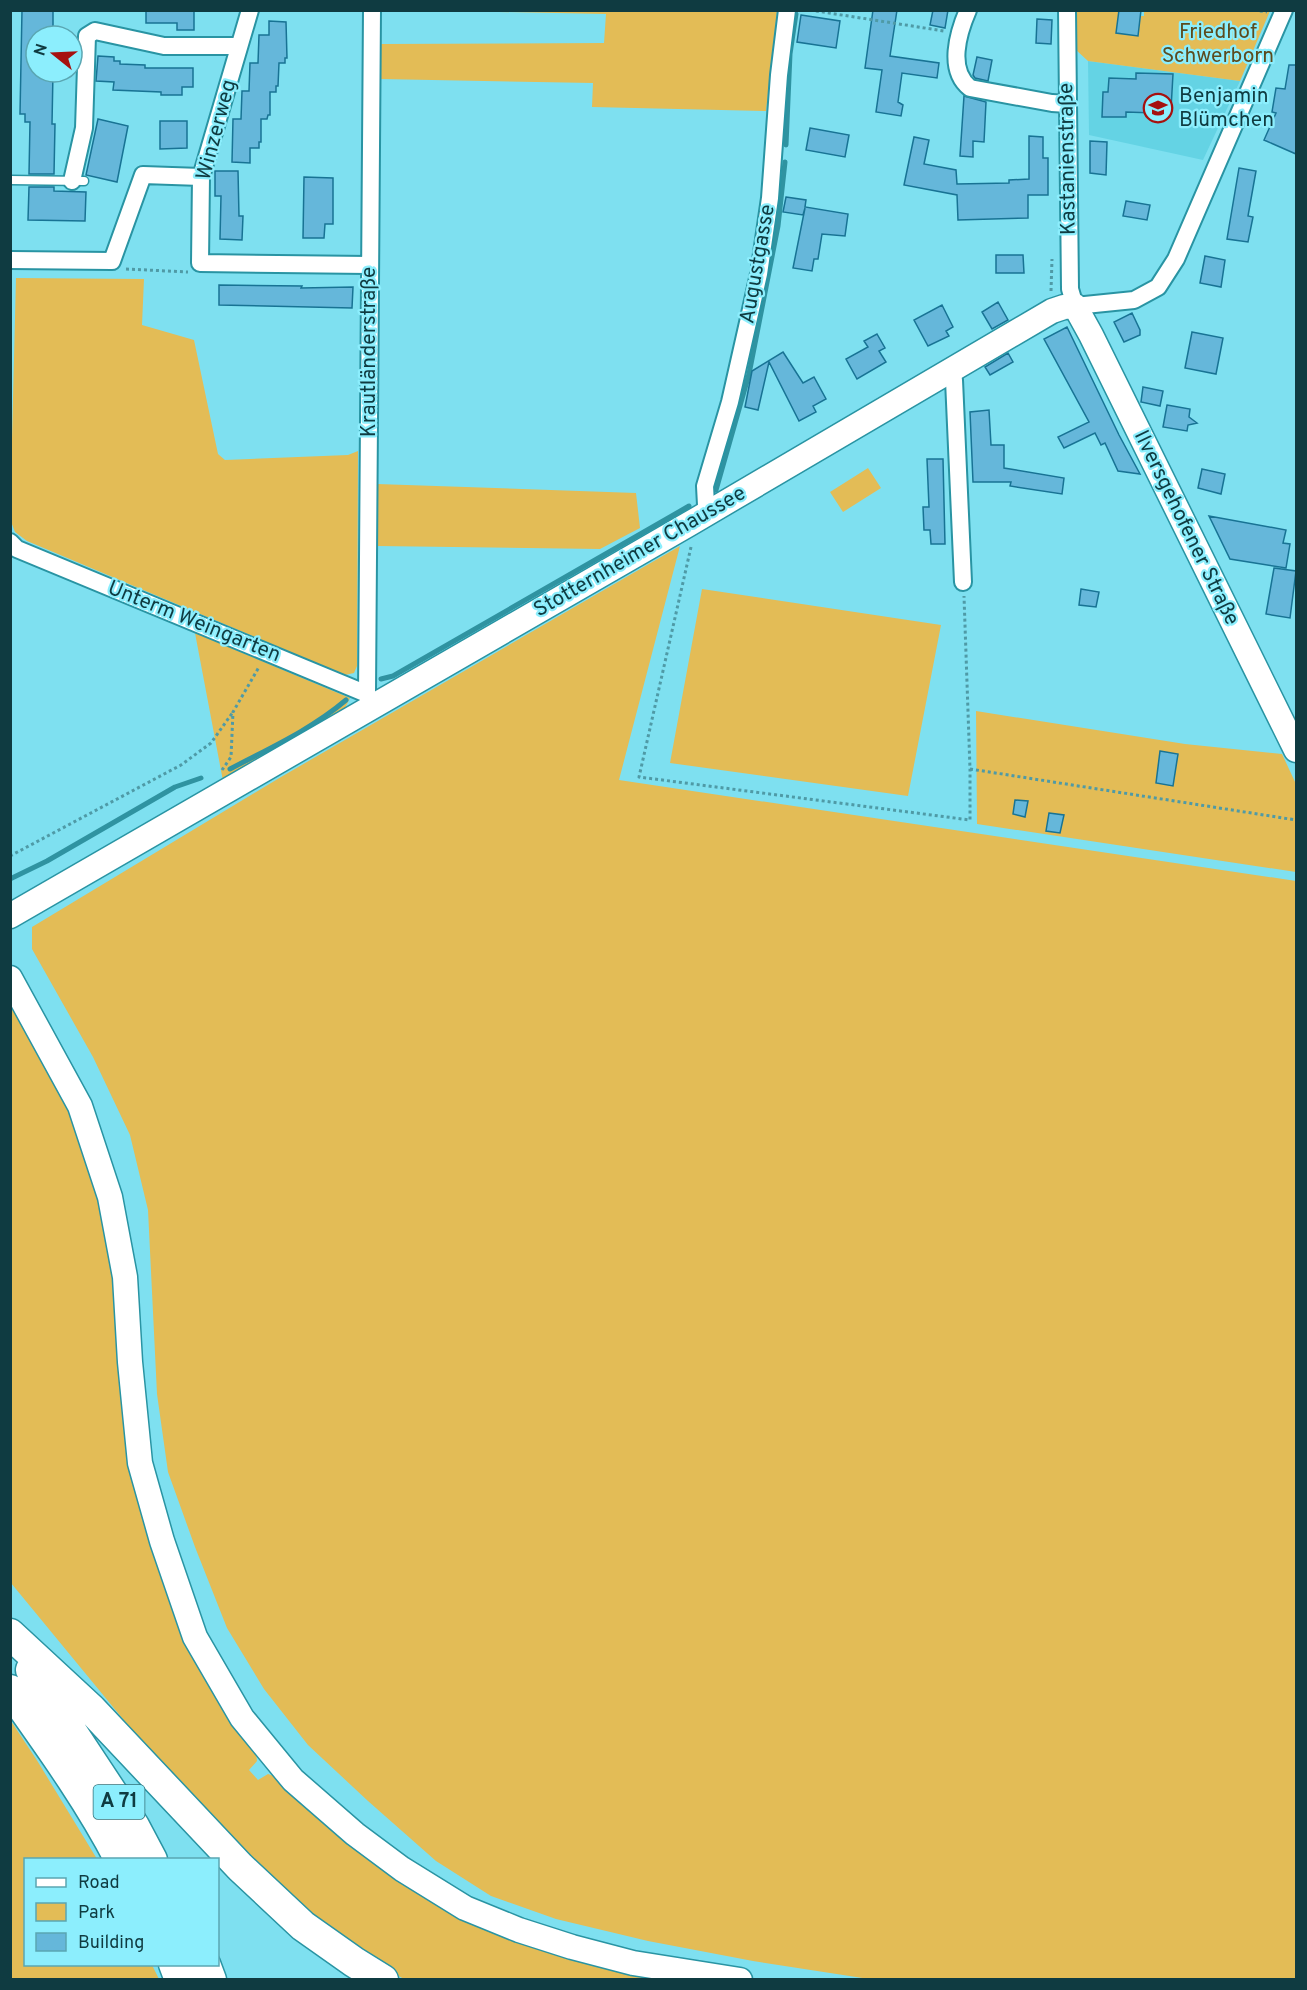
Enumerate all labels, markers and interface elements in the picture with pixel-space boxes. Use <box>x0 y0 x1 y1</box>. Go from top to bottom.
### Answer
park label: Friedhof Schwerborn <box>1162 19 1274 70</box>
north arrow <box>24 24 84 84</box>
text: N <box>30 41 53 59</box>
street label: Winzerweg <box>191 77 243 183</box>
street label: Kastanienstraße <box>1053 83 1083 235</box>
place label: Benjamin Blümchen <box>1179 83 1274 134</box>
school or university icon: Benjamin Blümchen <box>1142 92 1174 124</box>
street label: Augustgasse <box>734 202 782 326</box>
street label: Krautländerstraße <box>356 267 383 437</box>
street label: Ilversgehofener Straße <box>1127 426 1245 630</box>
street label: Stotternheimer Chaussee <box>529 480 751 624</box>
street label: Unterm Weingarten <box>103 575 285 669</box>
road number: A 71 <box>94 1785 144 1819</box>
legend <box>24 1858 219 1966</box>
text: Road <box>78 1872 120 1895</box>
text: Park <box>78 1902 115 1925</box>
text: Building <box>78 1932 144 1955</box>

